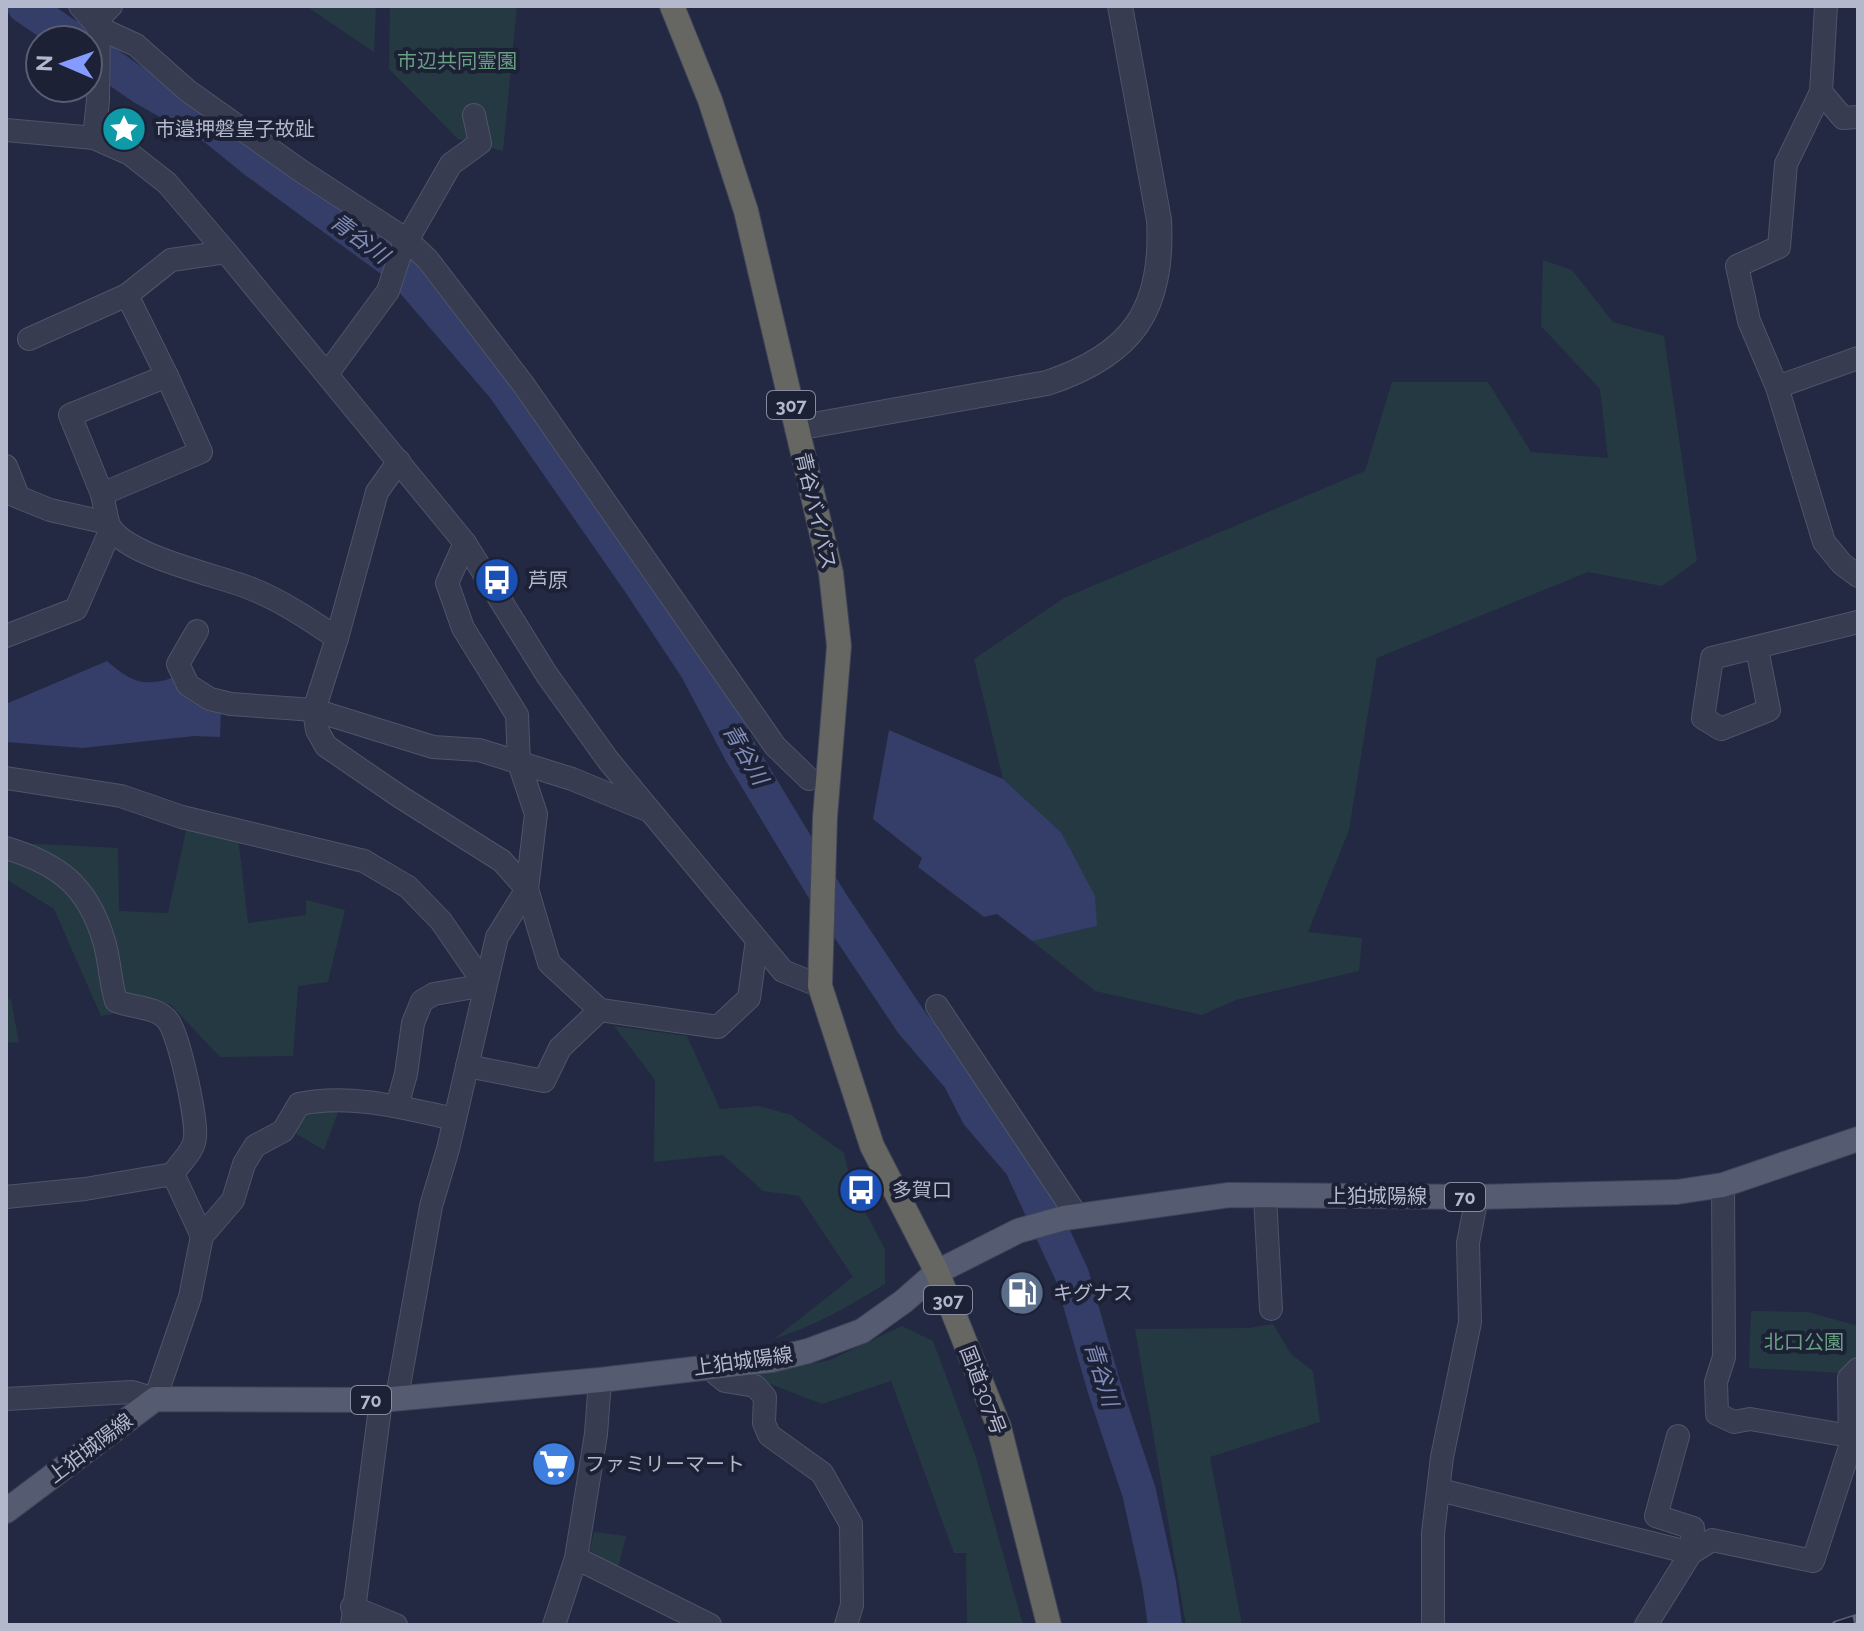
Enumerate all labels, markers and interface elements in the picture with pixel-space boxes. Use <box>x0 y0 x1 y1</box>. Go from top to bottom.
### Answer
north arrow <box>24 24 104 104</box>
park label: 市辺共同霊園 <box>397 49 517 73</box>
text: N <box>31 54 57 72</box>
place icon: 市邉押磐皇子故趾 <box>100 105 148 153</box>
place label: 市邉押磐皇子故趾 <box>155 117 315 141</box>
water label: 青谷川 <box>326 208 396 269</box>
road number: 307 <box>767 391 815 419</box>
street label: 青谷バイパス <box>791 450 841 572</box>
bus stop icon: 芦原 <box>473 556 521 604</box>
place label: 芦原 <box>528 568 568 592</box>
water label: 青谷川 <box>718 719 775 791</box>
bus stop icon: 多賀口 <box>837 1166 885 1214</box>
place label: 多賀口 <box>892 1178 952 1202</box>
road number: 70 <box>1445 1183 1485 1211</box>
street label: 上狛城陽線 <box>1327 1184 1427 1208</box>
fuel station icon: キグナス <box>998 1269 1046 1317</box>
place label: キグナス <box>1053 1281 1133 1305</box>
road number: 307 <box>924 1286 972 1314</box>
park label: 北口公園 <box>1764 1330 1844 1354</box>
water label: 青谷川 <box>1080 1339 1125 1411</box>
street label: 上狛城陽線 <box>692 1342 794 1380</box>
street label: 国道307号 <box>955 1342 1011 1438</box>
road number: 70 <box>351 1386 391 1414</box>
street label: 上狛城陽線 <box>43 1408 137 1488</box>
supermarket icon: ファミリーマート <box>530 1440 578 1488</box>
place label: ファミリーマート <box>585 1452 745 1476</box>

